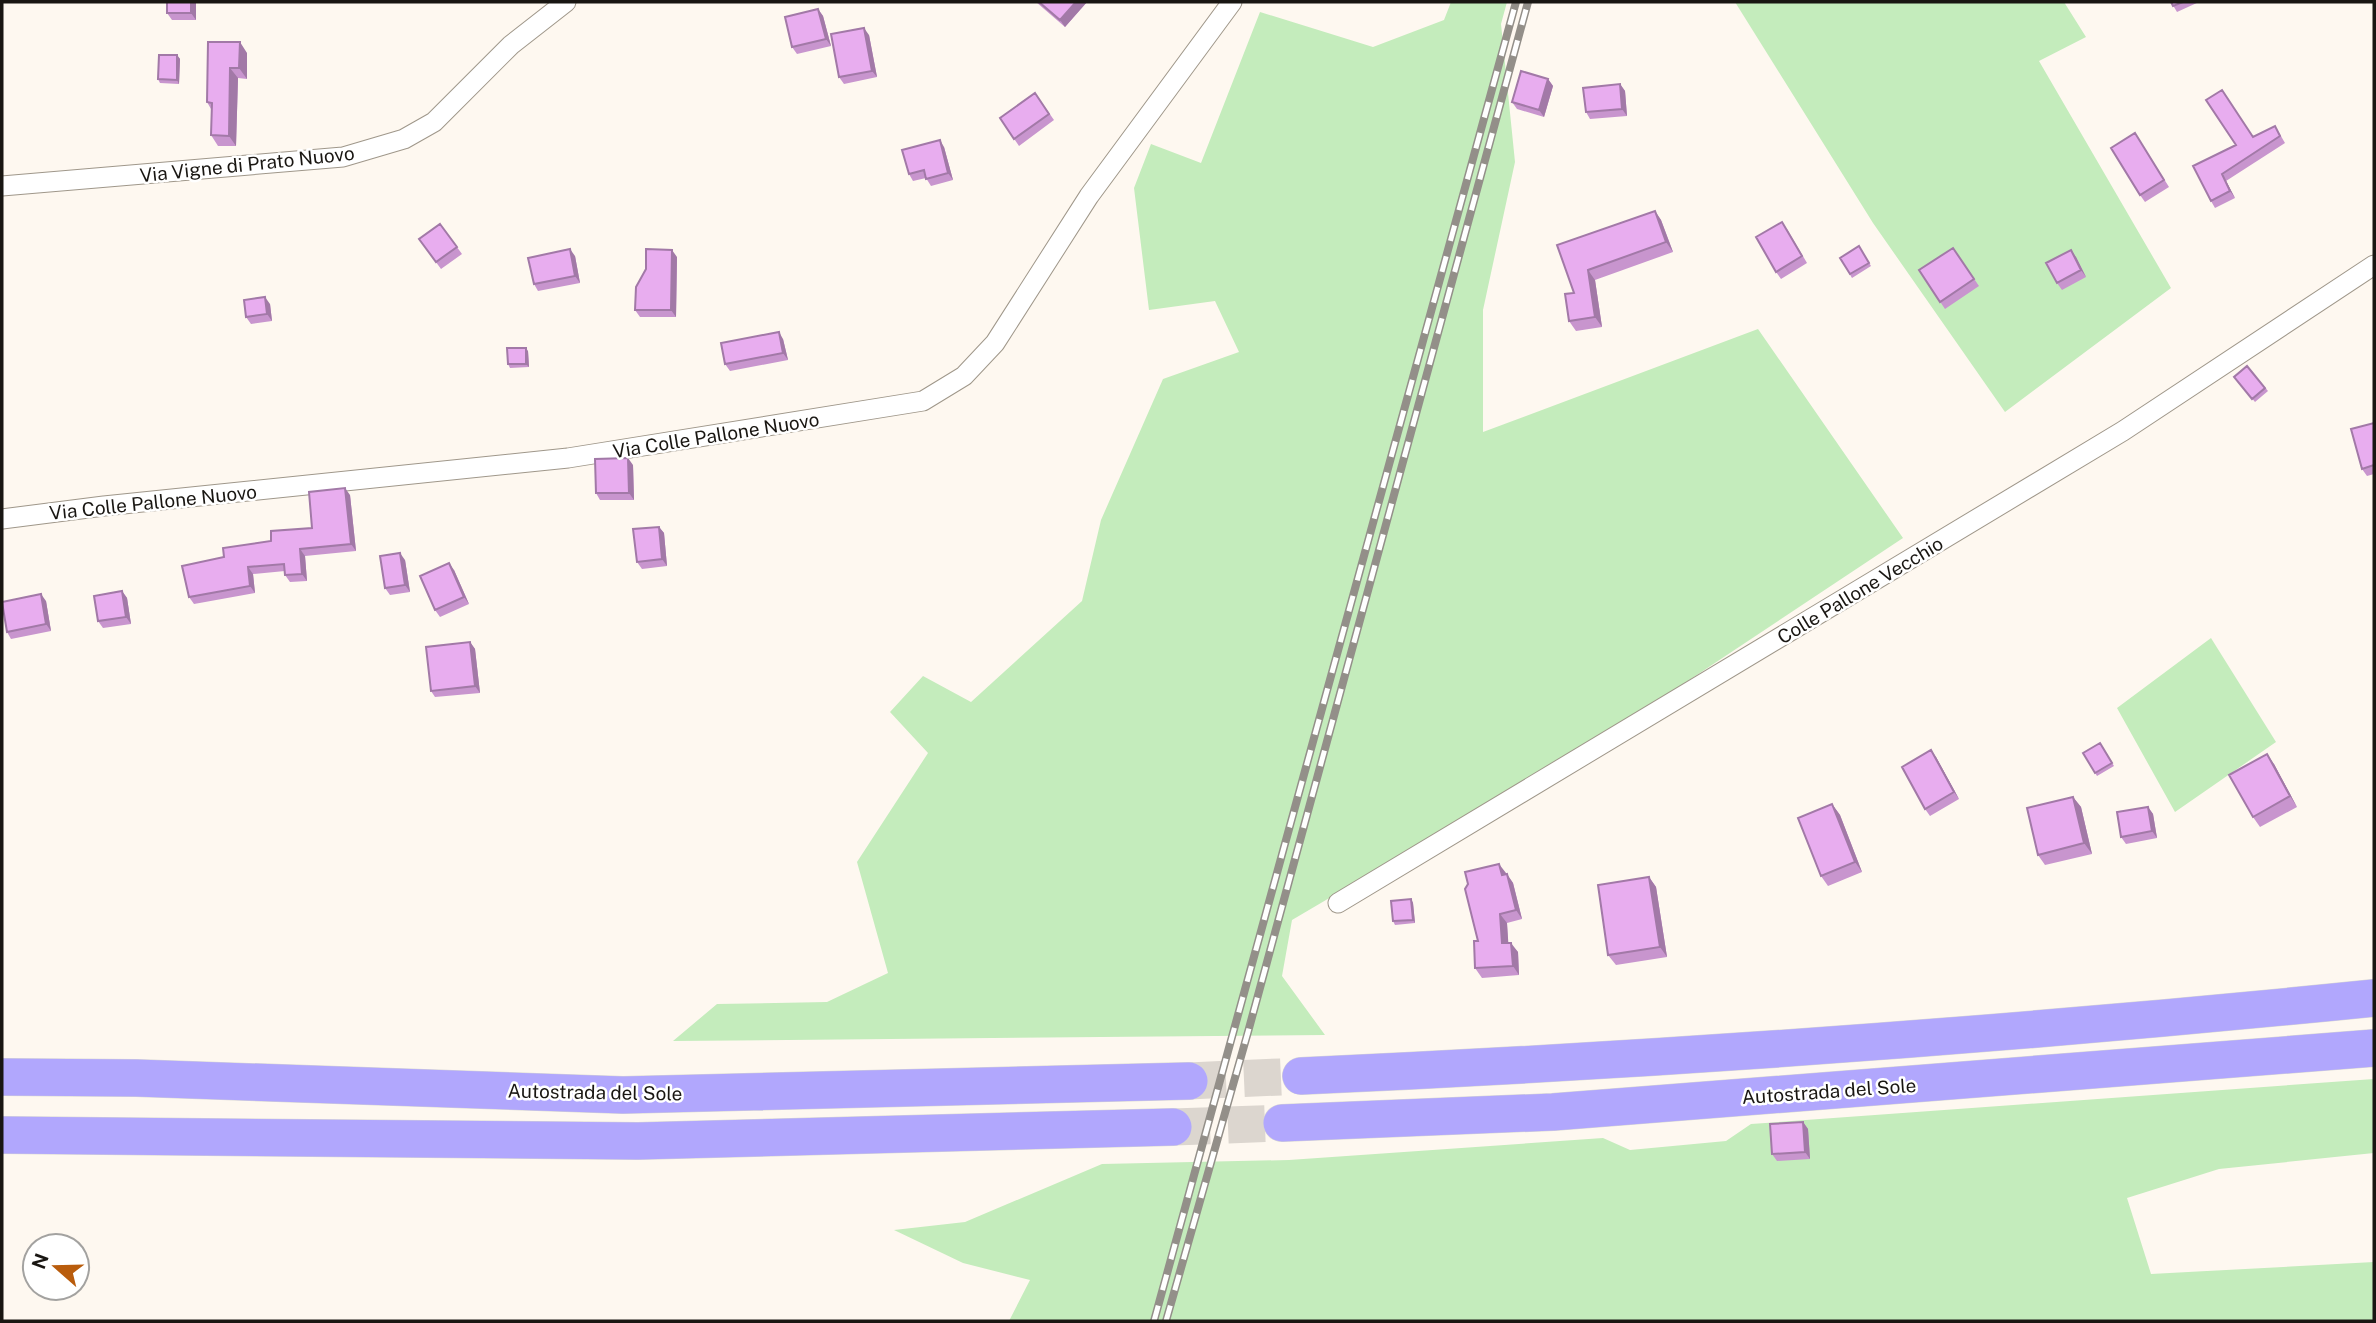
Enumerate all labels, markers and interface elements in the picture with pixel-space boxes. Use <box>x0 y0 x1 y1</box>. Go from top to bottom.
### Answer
street label: Via Vigne di Prato Nuovo <box>138 142 356 186</box>
street label: Via Colle Pallone Nuovo <box>611 408 821 462</box>
street label: Via Colle Pallone Nuovo <box>48 480 258 524</box>
street label: Colle Pallone Vecchio <box>1773 532 1947 648</box>
street label: Autostrada del Sole <box>1741 1074 1917 1108</box>
street label: Autostrada del Sole <box>507 1079 683 1105</box>
north arrow <box>21 1232 91 1302</box>
text: N <box>27 1250 53 1272</box>

